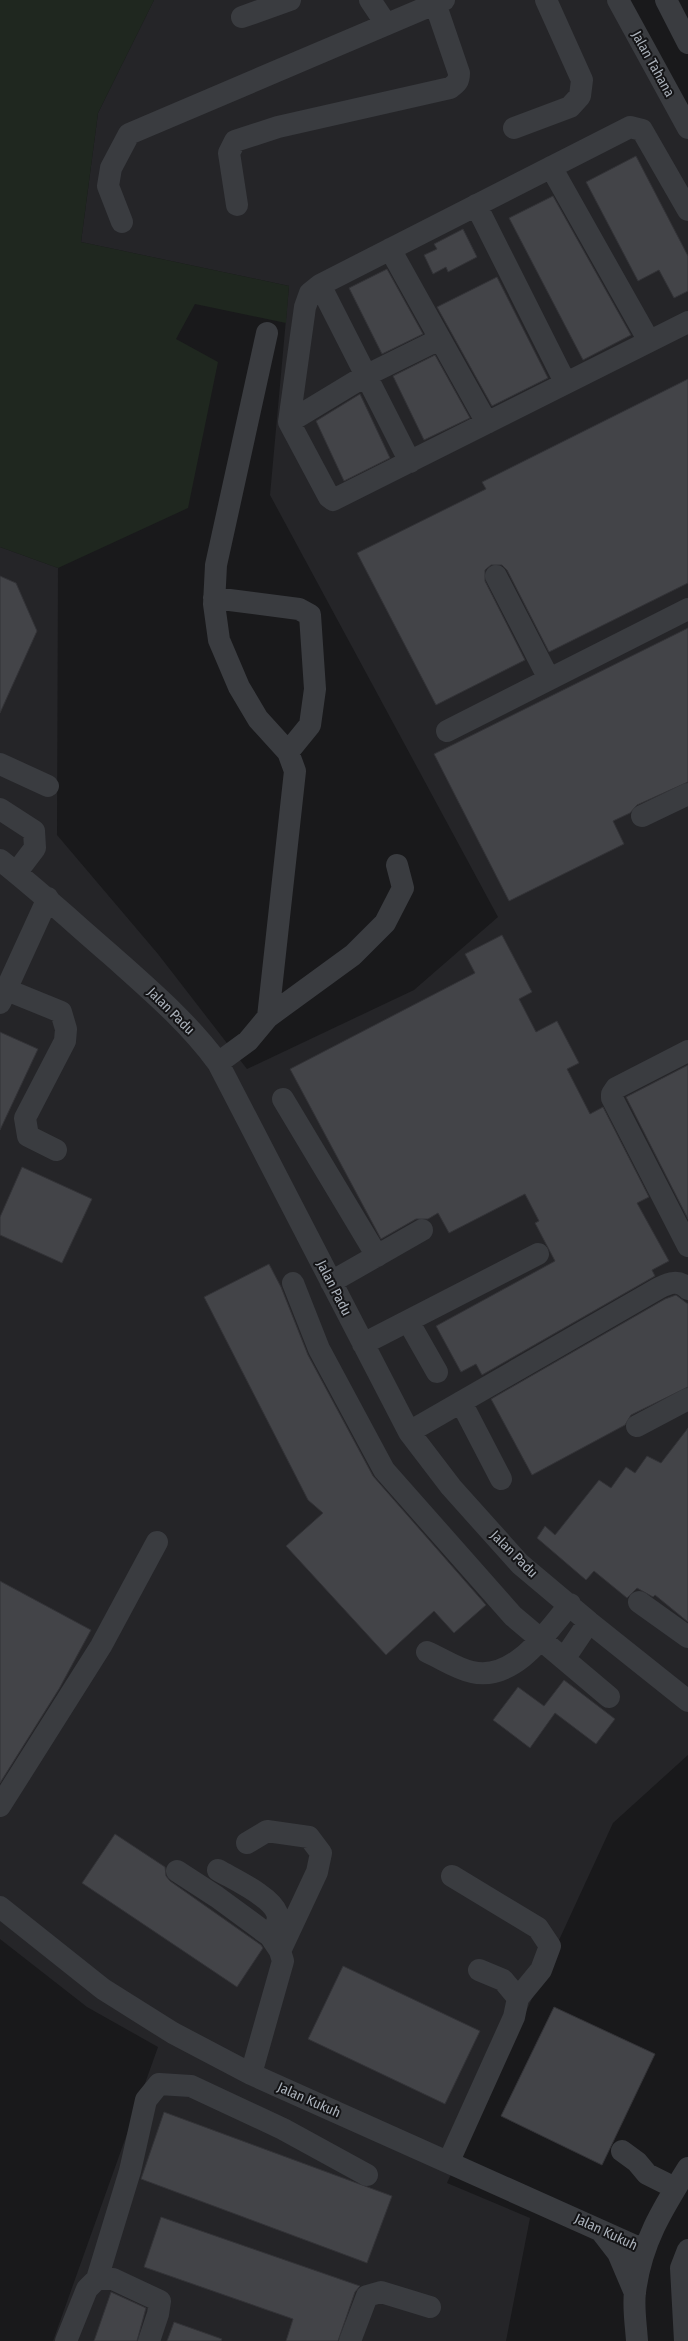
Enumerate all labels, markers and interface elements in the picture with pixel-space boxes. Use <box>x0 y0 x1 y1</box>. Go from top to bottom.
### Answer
street label: Jalan Tahana <box>628 28 678 100</box>
street label: Jalan Padu <box>144 984 198 1038</box>
street label: Jalan Padu <box>313 1257 355 1319</box>
street label: Jalan Padu <box>487 1527 541 1581</box>
street label: Jalan Kukuh <box>275 2079 343 2121</box>
street label: Jalan Kukuh <box>572 2210 640 2254</box>

